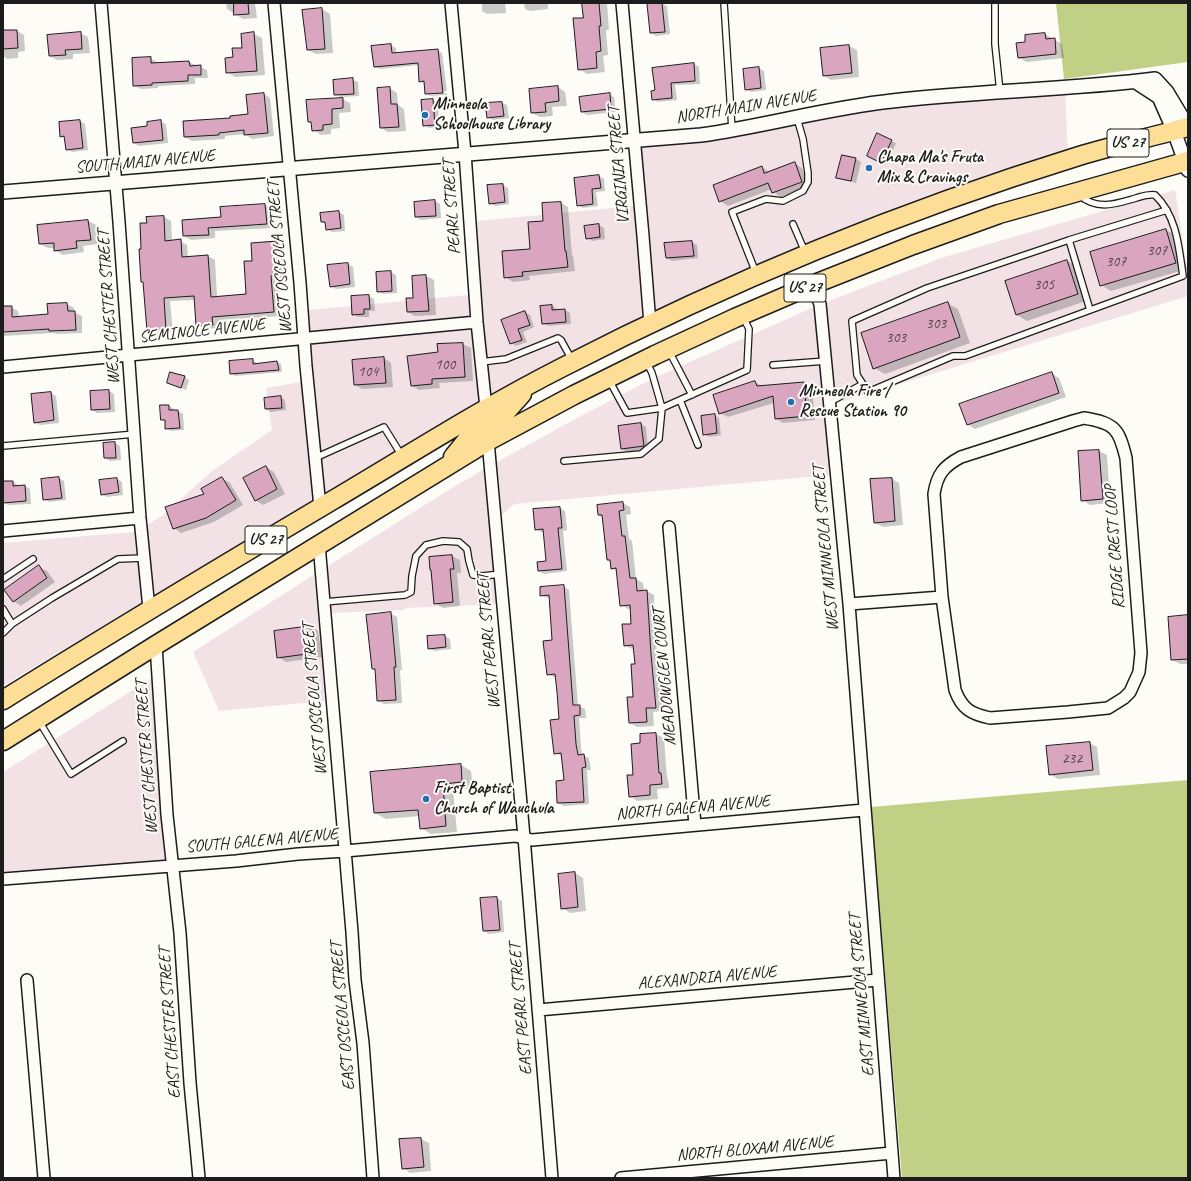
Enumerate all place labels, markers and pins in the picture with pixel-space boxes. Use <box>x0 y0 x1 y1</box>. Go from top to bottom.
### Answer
place label: Minneola Schoolhouse Library <box>433 95 550 135</box>
marker: Minneola Schoolhouse Library <box>420 110 430 120</box>
place label: Chapa Ma's Fruta Mix & Cravings <box>877 148 983 188</box>
marker: Chapa Ma's Fruta Mix & Cravings <box>864 163 874 173</box>
place label: Minneola Fire / Rescue Station 90 <box>799 382 906 422</box>
marker: Minneola Fire / Rescue Station 90 <box>786 397 796 407</box>
place label: First Baptist Church of Wauchula <box>434 779 554 819</box>
marker: First Baptist Church of Wauchula <box>421 794 431 804</box>

